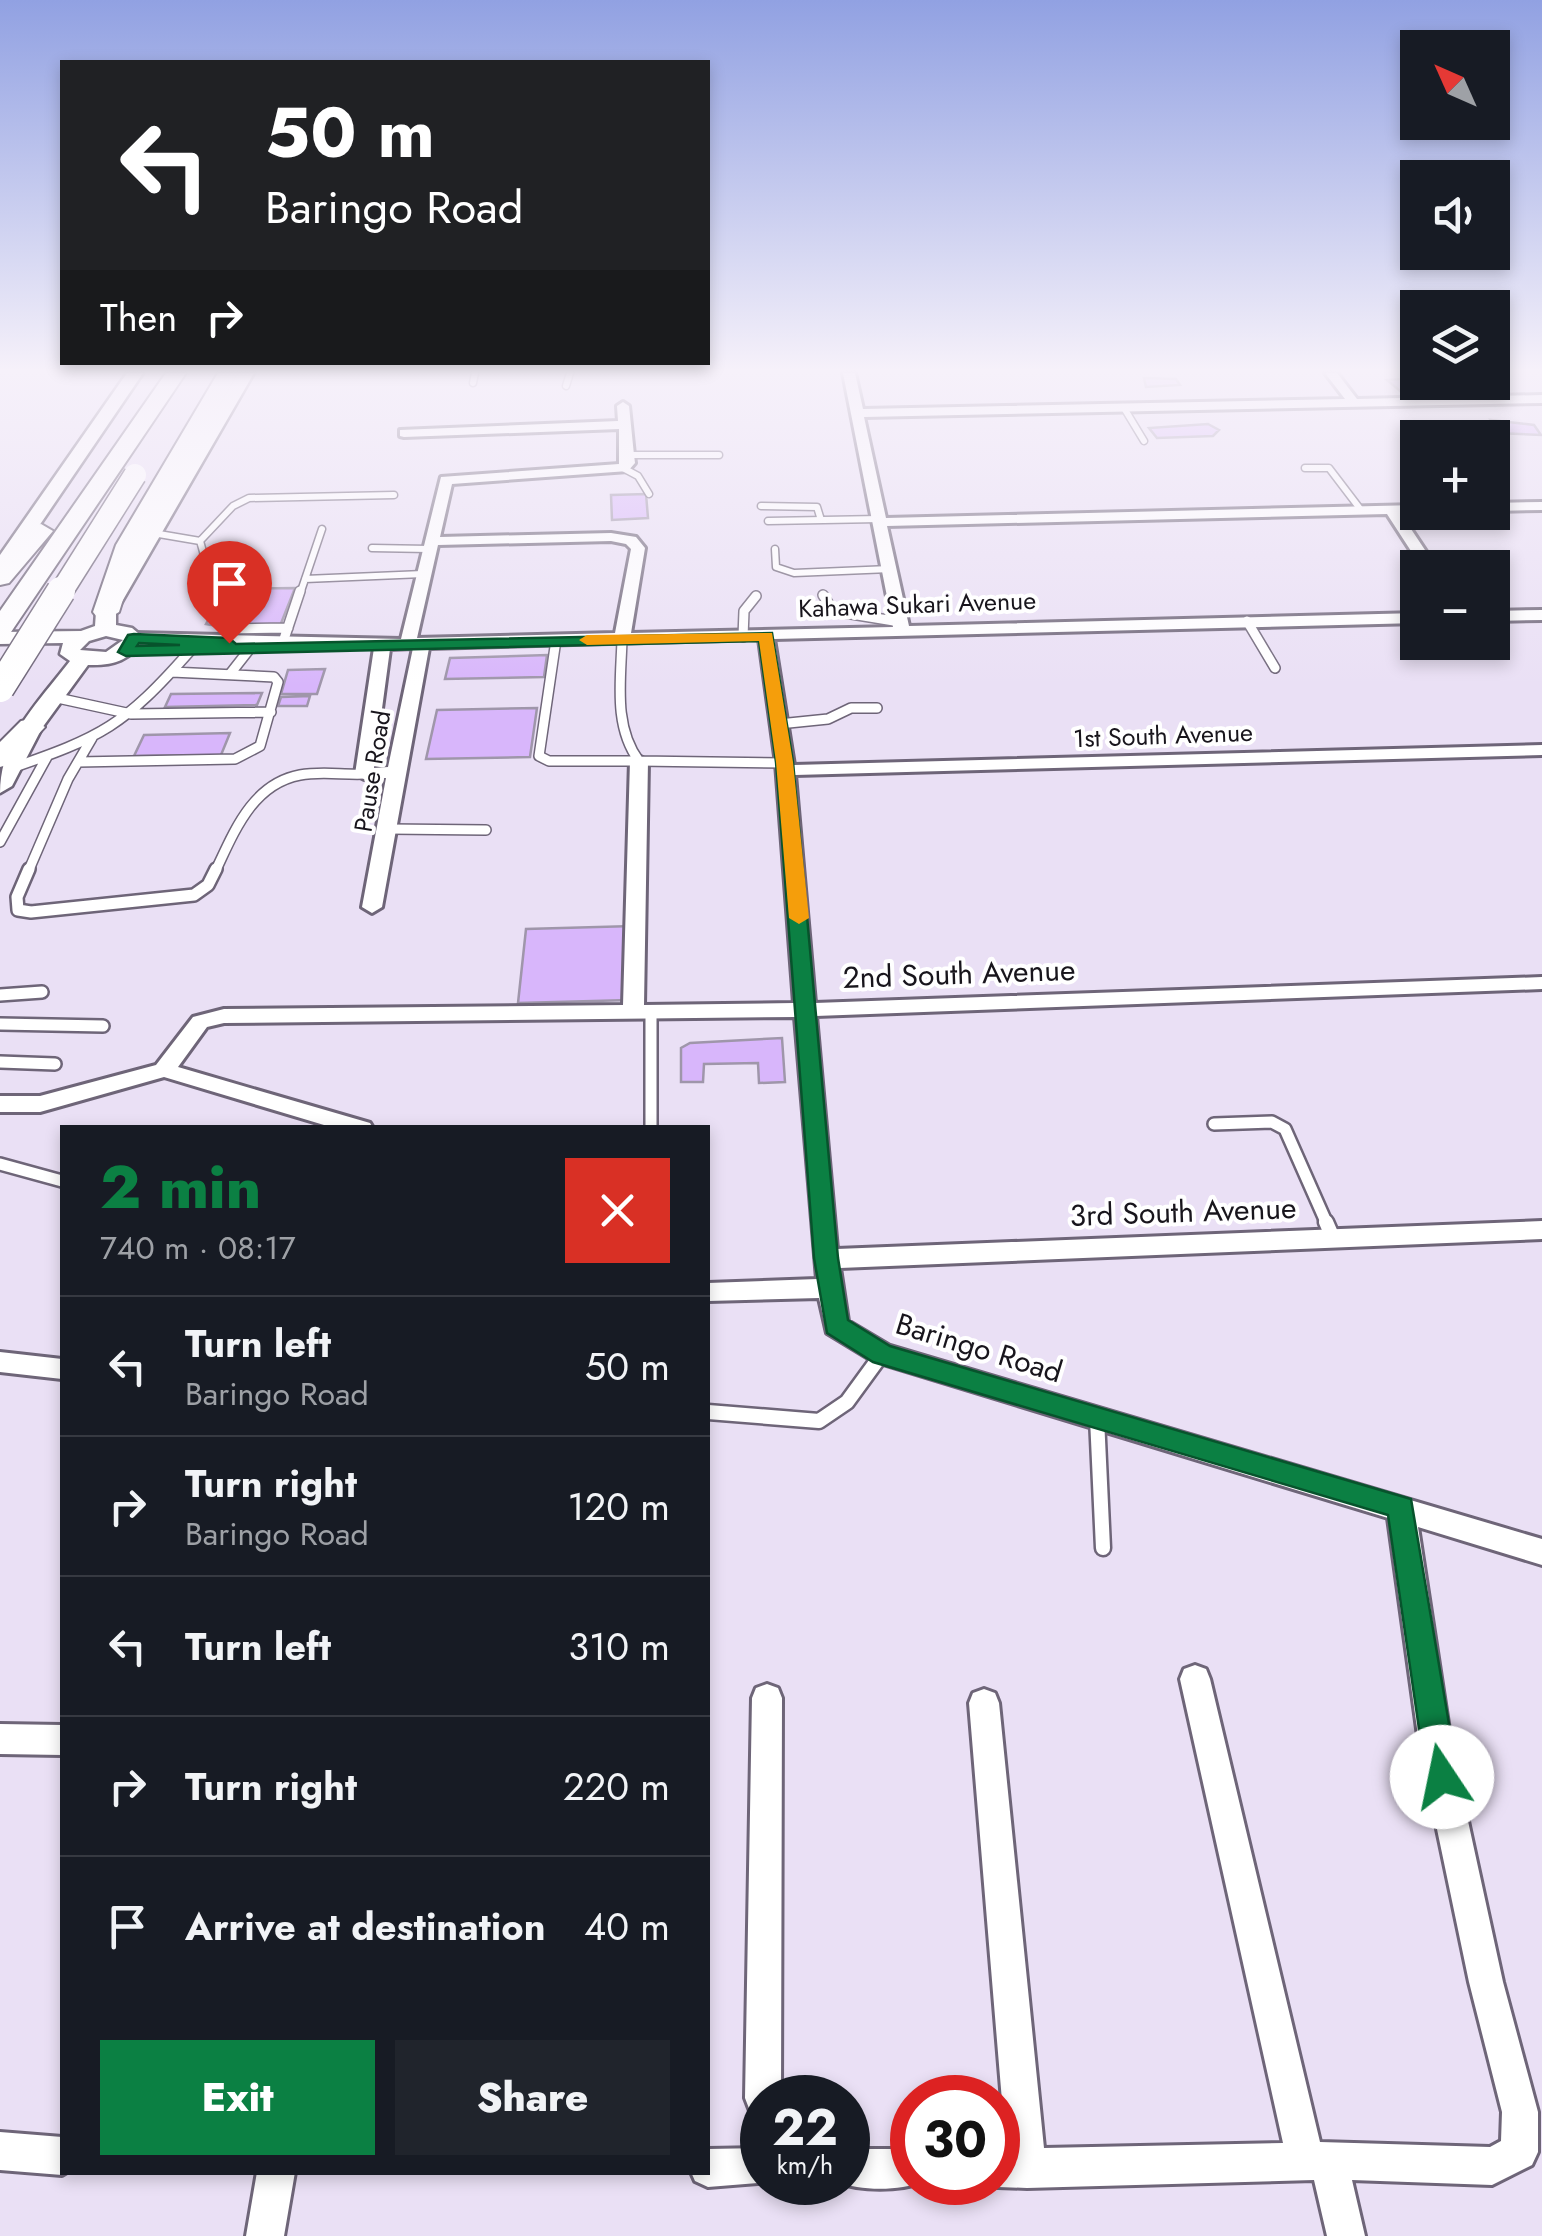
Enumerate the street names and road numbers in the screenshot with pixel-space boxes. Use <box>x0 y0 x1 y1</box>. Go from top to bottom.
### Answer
street label: Kahawa Sukari Avenue <box>797 582 1037 626</box>
street label: Pause Road <box>345 708 399 834</box>
street label: 1st South Avenue <box>1073 714 1253 756</box>
street label: 2nd South Avenue <box>842 948 1076 999</box>
street label: 3rd South Avenue <box>1069 1186 1297 1237</box>
street label: Baringo Road <box>891 1302 1068 1393</box>

